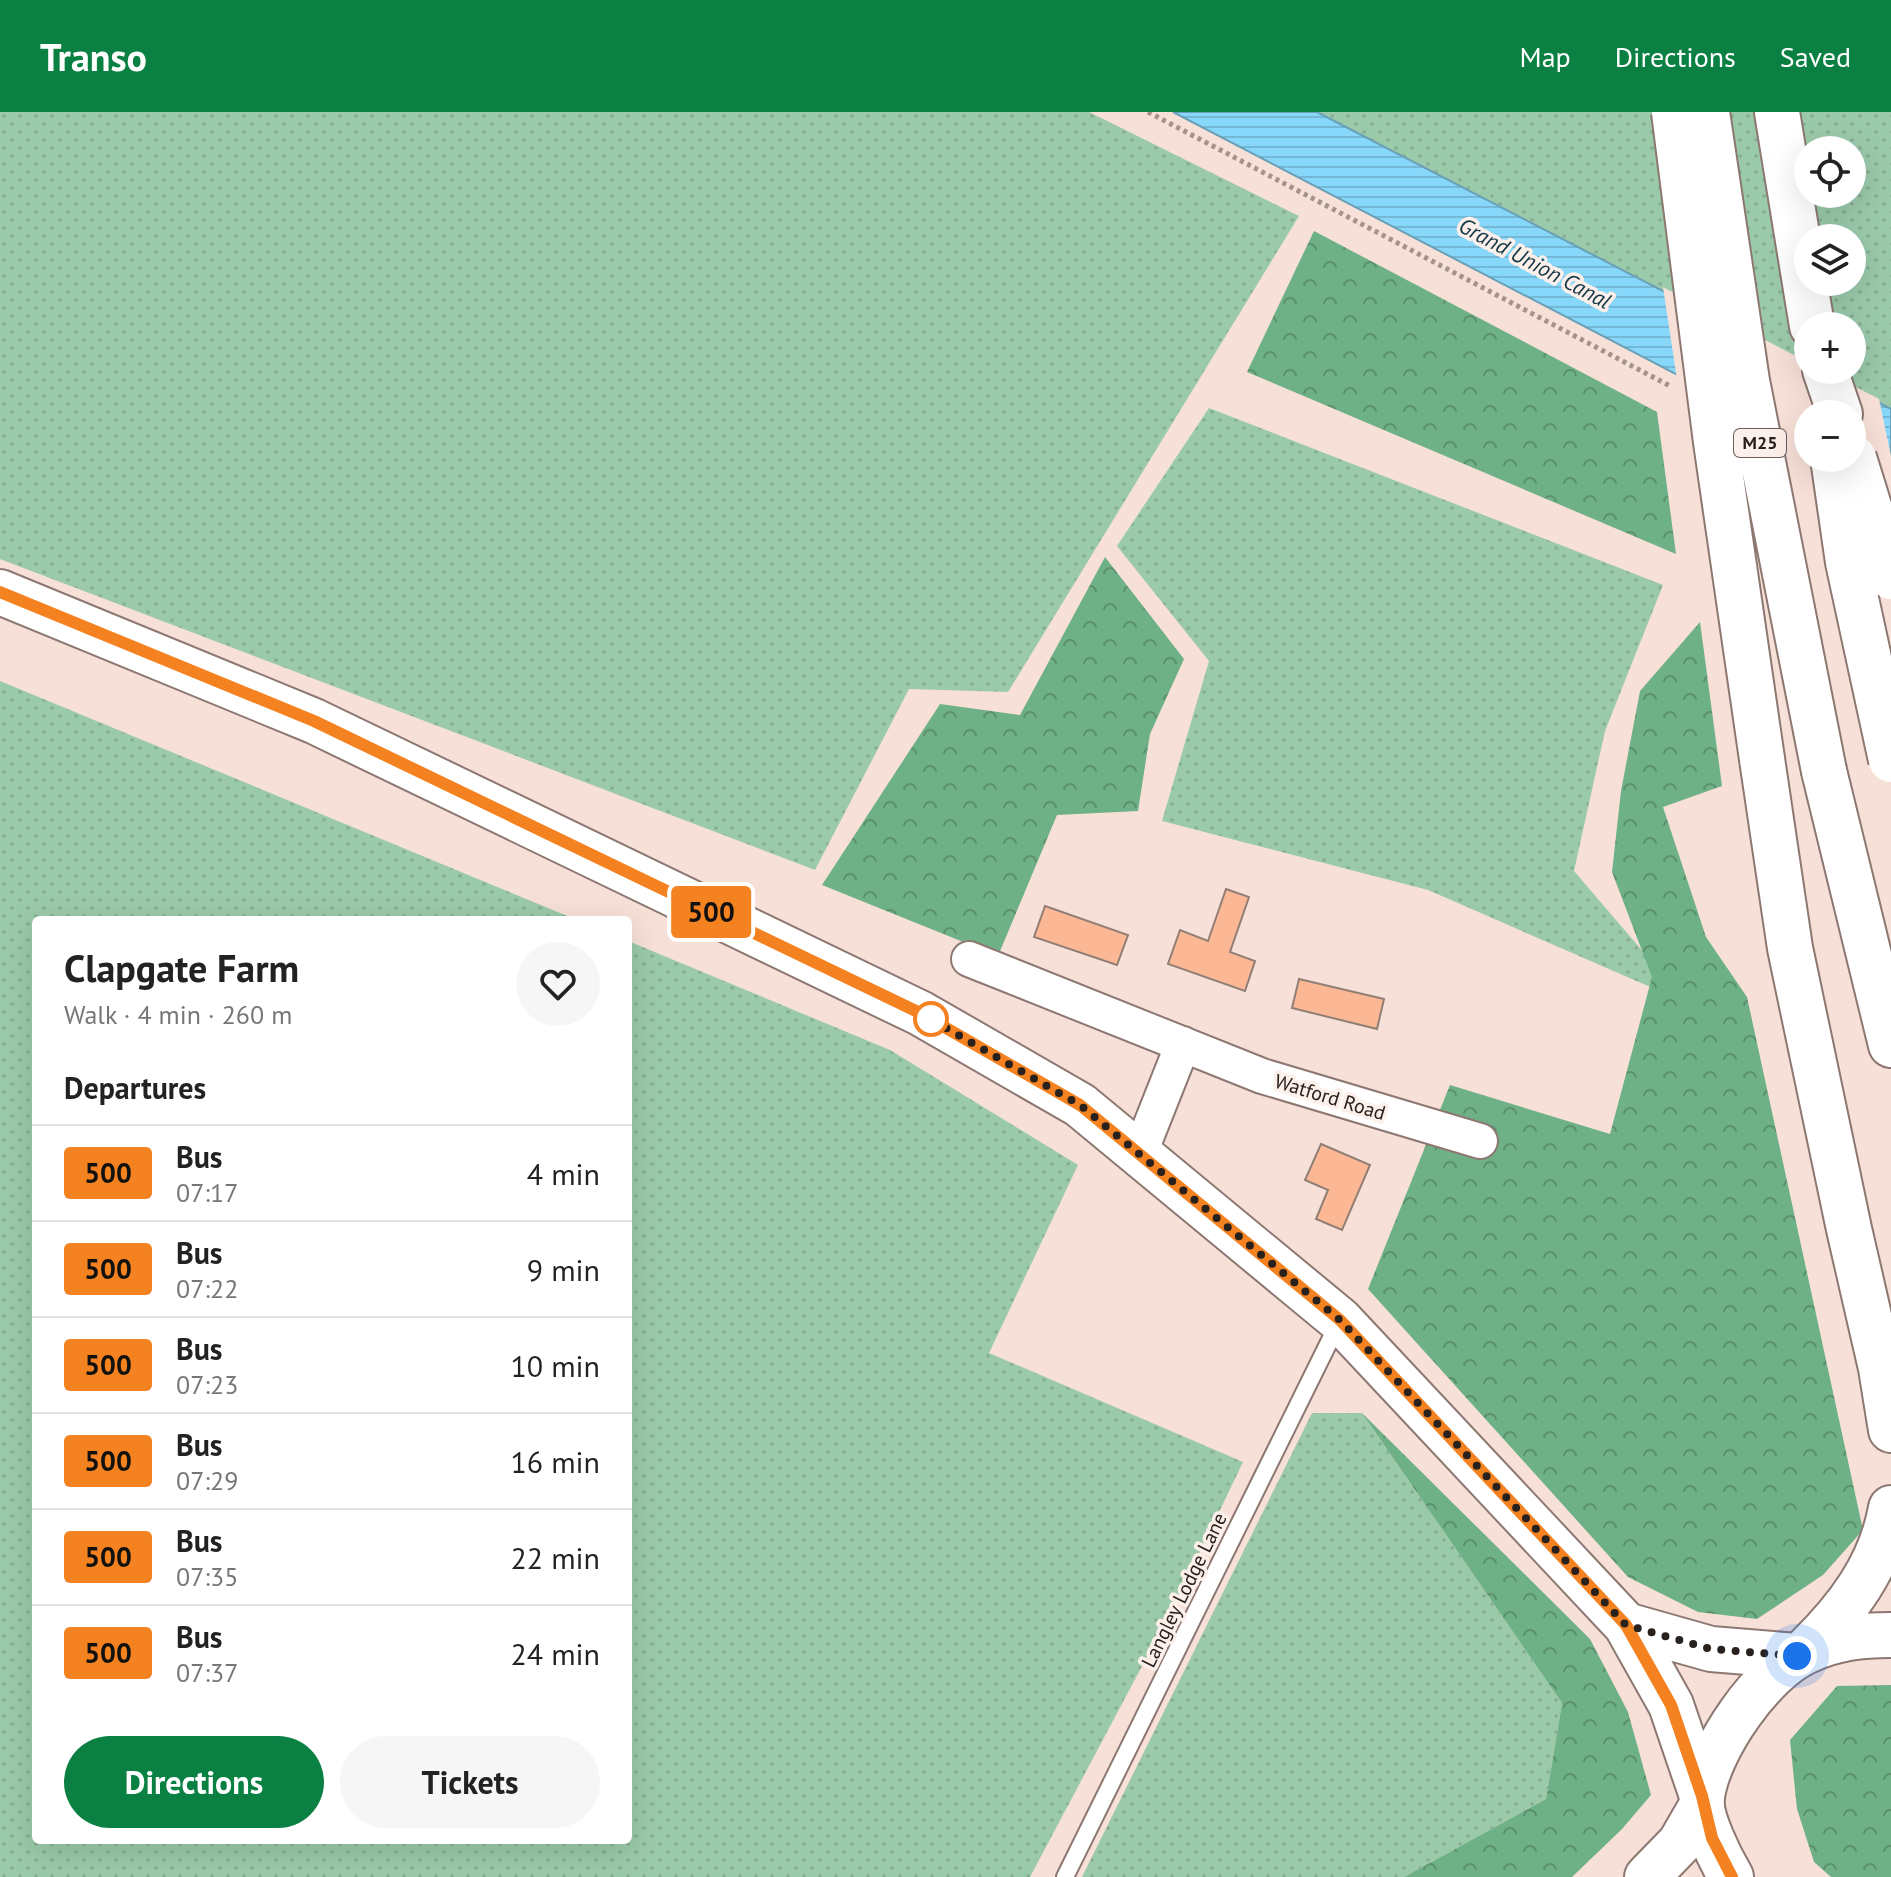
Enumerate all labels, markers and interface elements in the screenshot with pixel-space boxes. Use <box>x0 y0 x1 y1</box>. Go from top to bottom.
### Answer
text: Transo <box>40 32 147 81</box>
text: Map <box>1520 38 1571 75</box>
text: Directions <box>1615 38 1736 75</box>
text: Saved <box>1780 38 1851 75</box>
map controls <box>1794 136 1866 472</box>
button: locate <box>1794 136 1866 208</box>
water label: Grand Union Canal <box>1454 211 1616 315</box>
button: layers <box>1794 224 1866 296</box>
button: + <box>1794 312 1866 384</box>
button: − <box>1794 400 1866 472</box>
road number: M25 <box>1734 429 1786 457</box>
line badge: 500 <box>665 886 757 938</box>
text: 500 <box>687 893 735 930</box>
button: heart <box>516 942 600 1026</box>
text: Clapgate Farm <box>64 943 299 992</box>
text: Walk · 4 min · 260 m <box>64 998 292 1031</box>
unlabelled marker <box>914 1002 948 1036</box>
text: Departures <box>64 1068 206 1107</box>
street label: Watford Road <box>1271 1068 1389 1126</box>
text: Bus <box>176 1137 223 1176</box>
text: 500 <box>84 1154 132 1191</box>
text: 4 min <box>527 1154 600 1193</box>
text: 07:17 <box>176 1176 238 1209</box>
text: Bus <box>176 1233 223 1272</box>
text: 500 <box>84 1250 132 1287</box>
text: 9 min <box>527 1250 600 1289</box>
text: 07:22 <box>176 1272 238 1305</box>
text: Bus <box>176 1329 223 1368</box>
text: 500 <box>84 1346 132 1383</box>
text: 10 min <box>510 1346 600 1385</box>
text: 07:23 <box>176 1368 238 1401</box>
text: Bus <box>176 1425 223 1464</box>
text: 500 <box>84 1442 132 1479</box>
text: 16 min <box>510 1442 600 1481</box>
text: 07:29 <box>176 1464 238 1497</box>
street label: Langley Lodge Lane <box>1135 1508 1233 1672</box>
text: Bus <box>176 1521 223 1560</box>
text: 500 <box>84 1538 132 1575</box>
text: 22 min <box>510 1538 600 1577</box>
text: 07:35 <box>176 1560 238 1593</box>
text: Bus <box>176 1617 223 1656</box>
text: 500 <box>84 1634 132 1671</box>
text: 24 min <box>510 1634 600 1673</box>
your location <box>1777 1636 1817 1676</box>
text: 07:37 <box>176 1656 238 1689</box>
button: Directions <box>64 1736 324 1828</box>
button: Tickets <box>340 1736 600 1828</box>

